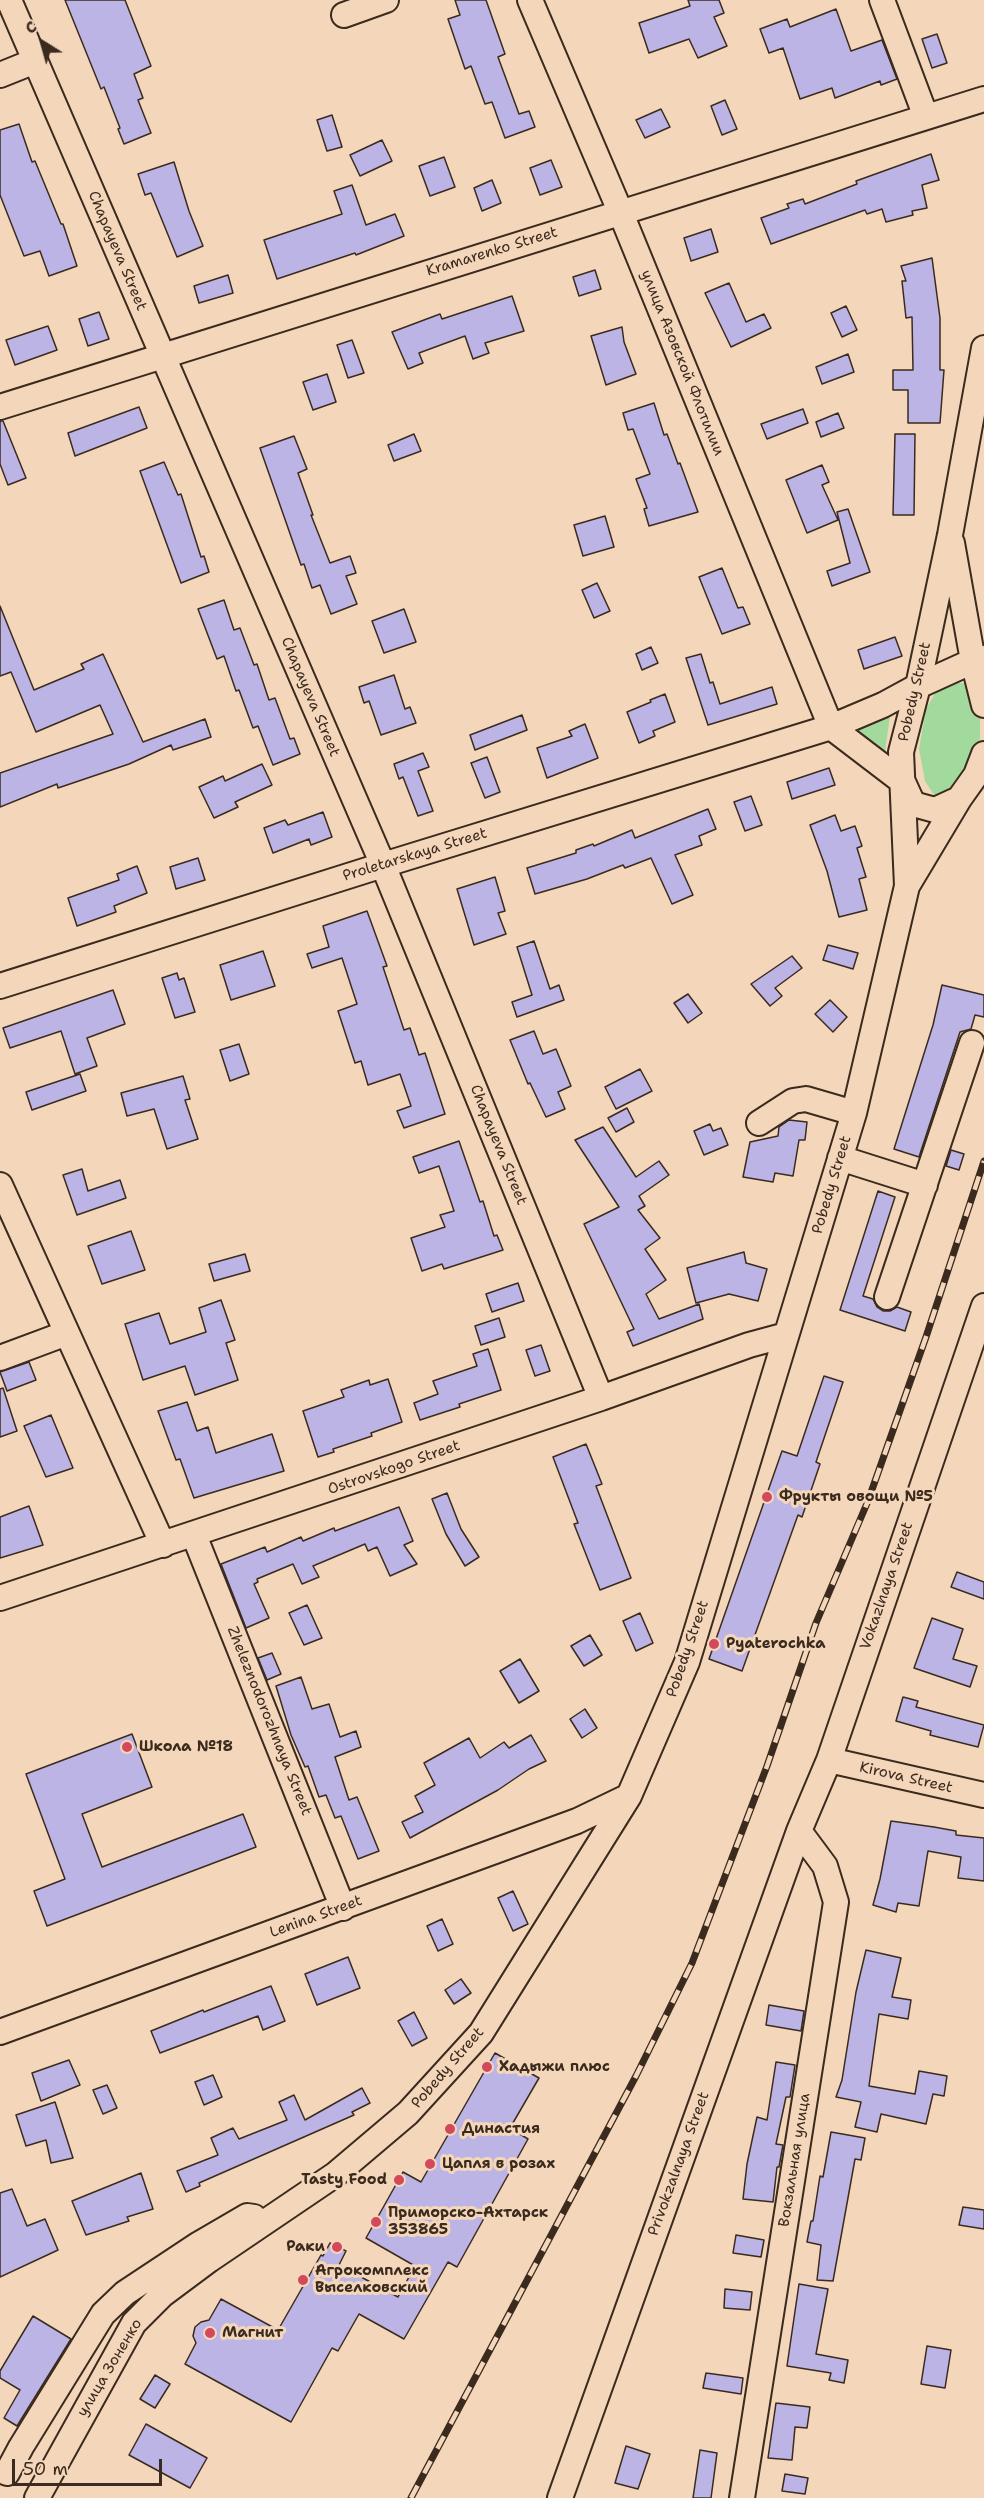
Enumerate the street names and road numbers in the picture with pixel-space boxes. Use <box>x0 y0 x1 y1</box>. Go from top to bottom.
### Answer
street label: Chapayeva Street <box>84 189 150 313</box>
street label: Kramarenko Street <box>424 223 560 281</box>
street label: улица Азовской Флотилии <box>636 267 728 459</box>
street label: Chapayeva Street <box>277 635 343 759</box>
street label: Pobedy Street <box>895 640 935 744</box>
street label: Proletarskaya Street <box>341 824 489 886</box>
street label: Chapayeva Street <box>466 1082 530 1208</box>
street label: Pobedy Street <box>809 1134 855 1236</box>
street label: Ostrovskogo Street <box>325 1437 463 1499</box>
street label: Vokazlnaya Street <box>857 1520 917 1652</box>
street label: Pobedy Street <box>663 1598 713 1700</box>
street label: Zheleznodorozhnaya Street <box>223 1624 315 1818</box>
street label: Kirova Street <box>858 1759 954 1797</box>
street label: Lenina Street <box>267 1892 365 1942</box>
street label: Pobedy Street <box>408 2024 488 2112</box>
street label: Privokzalnaya Street <box>645 2090 713 2238</box>
street label: Вокзальная улица <box>776 2092 814 2228</box>
street label: улица Зоненко <box>74 2316 146 2420</box>

